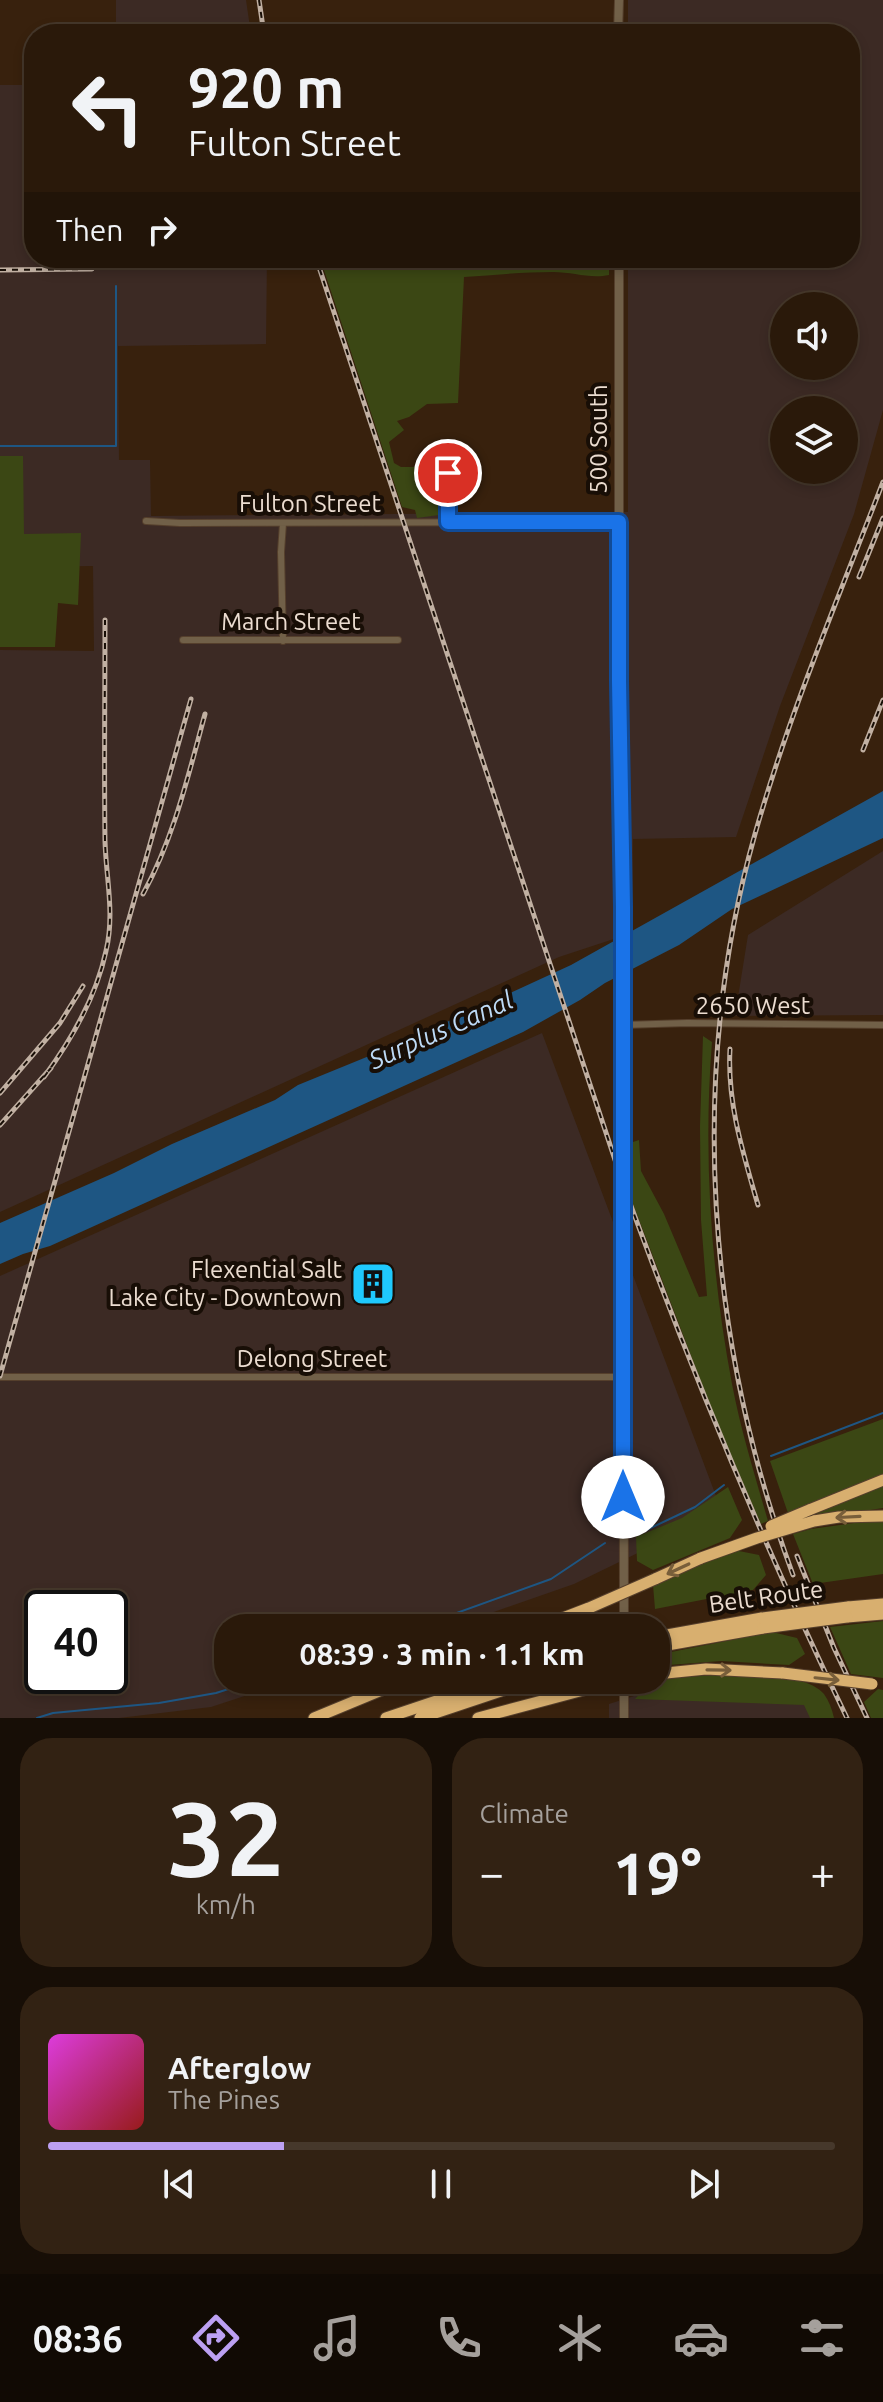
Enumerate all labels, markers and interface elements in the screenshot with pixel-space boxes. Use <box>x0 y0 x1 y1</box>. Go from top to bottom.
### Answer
icon: left <box>56 56 160 160</box>
text: 920 m <box>188 56 344 119</box>
text: Fulton Street <box>188 122 401 163</box>
icon: right <box>140 208 184 252</box>
text: Then <box>56 213 124 247</box>
map controls <box>770 292 858 484</box>
button: sound <box>770 292 858 380</box>
street label: 500 South <box>585 384 612 494</box>
button: layers <box>770 396 858 484</box>
pin <box>414 439 482 507</box>
icon: arrive <box>426 451 470 495</box>
street label: Fulton Street <box>239 490 382 517</box>
street label: March Street <box>221 608 361 635</box>
water label: Surplus Canal <box>363 985 517 1075</box>
street label: 2650 West <box>696 992 811 1019</box>
place label: Flexential Salt Lake City - Downtown <box>108 1256 343 1311</box>
building icon: Flexential Salt Lake City - Downtown <box>349 1260 397 1308</box>
street label: Delong Street <box>237 1345 388 1372</box>
position arrow <box>581 1455 665 1539</box>
one-way arrow <box>835 1509 862 1524</box>
one-way arrow <box>666 1562 690 1577</box>
street label: Belt Route <box>707 1575 825 1618</box>
speed limit sign: 40 <box>24 1590 128 1694</box>
text: 08:39 · 3 min · 1.1 km <box>299 1637 585 1671</box>
one-way arrow <box>705 1662 732 1677</box>
one-way arrow <box>814 1671 840 1686</box>
text: 32 <box>167 1779 284 1896</box>
text: Climate <box>480 1799 569 1828</box>
text: 19° <box>613 1839 702 1906</box>
text: − <box>480 1848 504 1897</box>
text: + <box>810 1848 835 1897</box>
text: km/h <box>196 1890 256 1919</box>
text: Afterglow <box>168 2051 311 2085</box>
text: The Pines <box>168 2085 280 2114</box>
icon: previous <box>157 2162 201 2206</box>
icon: pause <box>419 2162 463 2206</box>
icon: next <box>682 2162 726 2206</box>
icon: directions <box>188 2310 244 2366</box>
icon: music <box>309 2310 365 2366</box>
icon: phone <box>431 2310 487 2366</box>
icon: climate <box>552 2310 608 2366</box>
icon: car <box>673 2310 729 2366</box>
icon: filters <box>794 2310 850 2366</box>
text: 08:36 <box>33 2318 123 2359</box>

